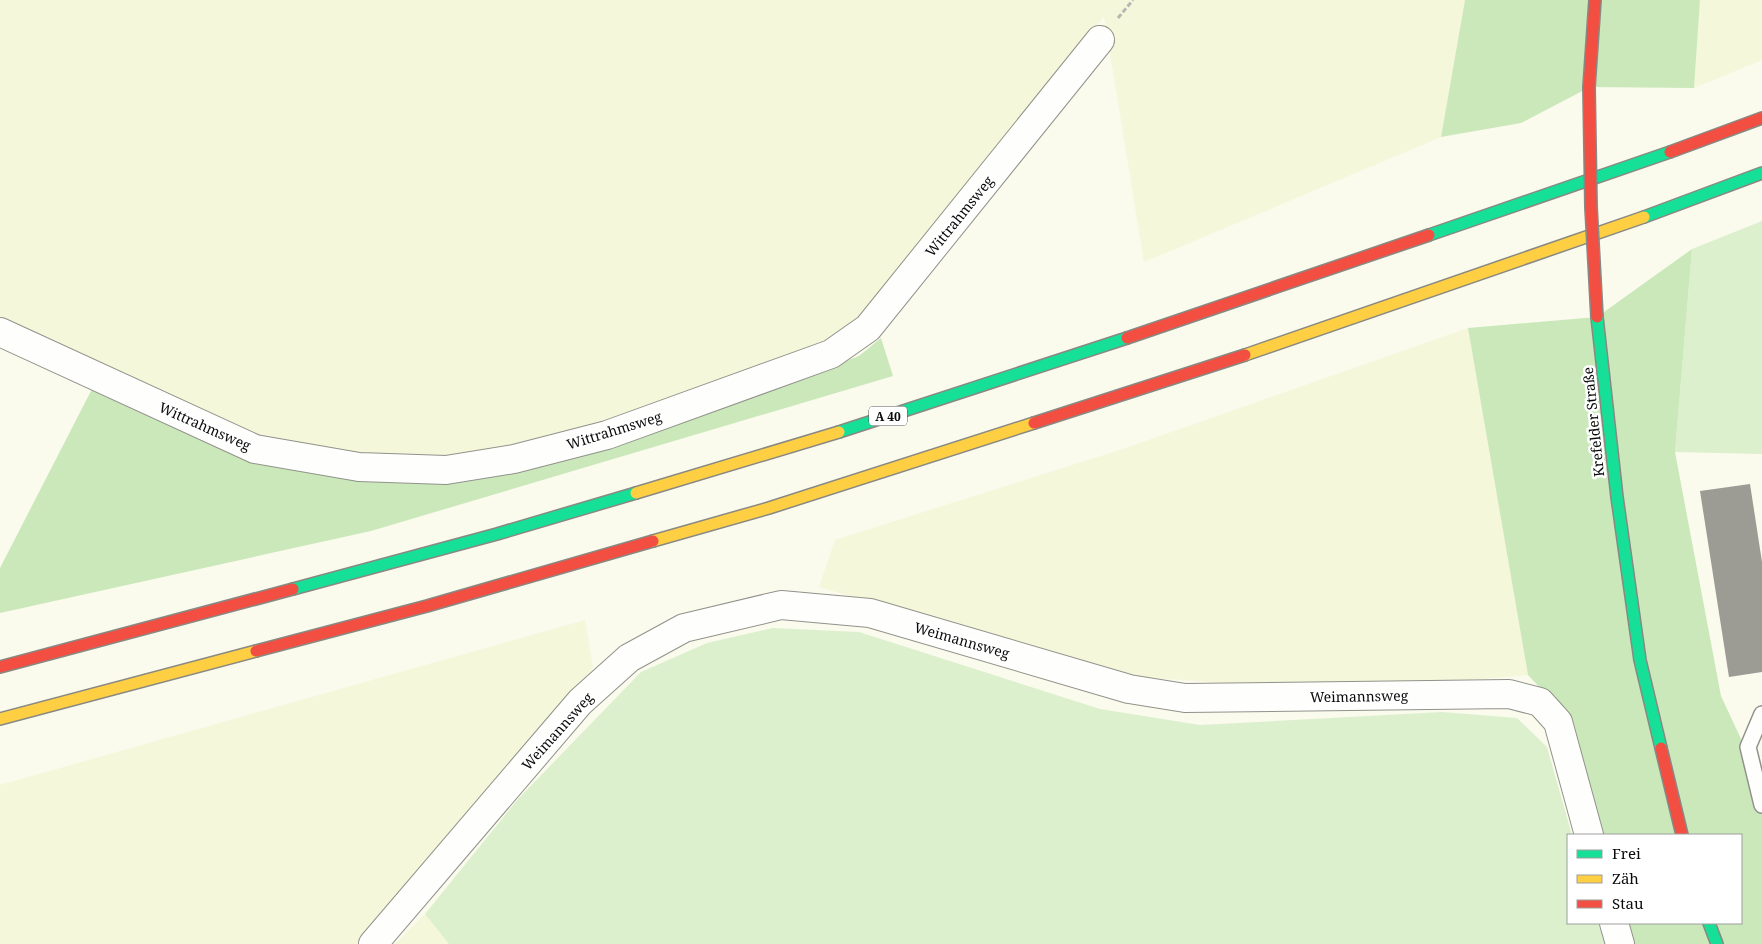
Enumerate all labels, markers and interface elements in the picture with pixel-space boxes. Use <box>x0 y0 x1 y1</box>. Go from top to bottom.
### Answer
street label: Wittrahmsweg <box>921 171 998 260</box>
street label: Krefelder Straße <box>1578 366 1608 478</box>
street label: Wittrahmsweg <box>156 397 254 455</box>
street label: Wittrahmsweg <box>564 406 664 454</box>
road number: A 40 <box>869 406 907 426</box>
street label: Weimannsweg <box>912 617 1012 663</box>
street label: Weimannsweg <box>1310 686 1409 706</box>
street label: Weimannsweg <box>517 688 597 774</box>
legend <box>1567 834 1742 924</box>
text: Frei <box>1612 843 1641 863</box>
text: Zäh <box>1612 868 1639 888</box>
text: Stau <box>1612 893 1644 913</box>

